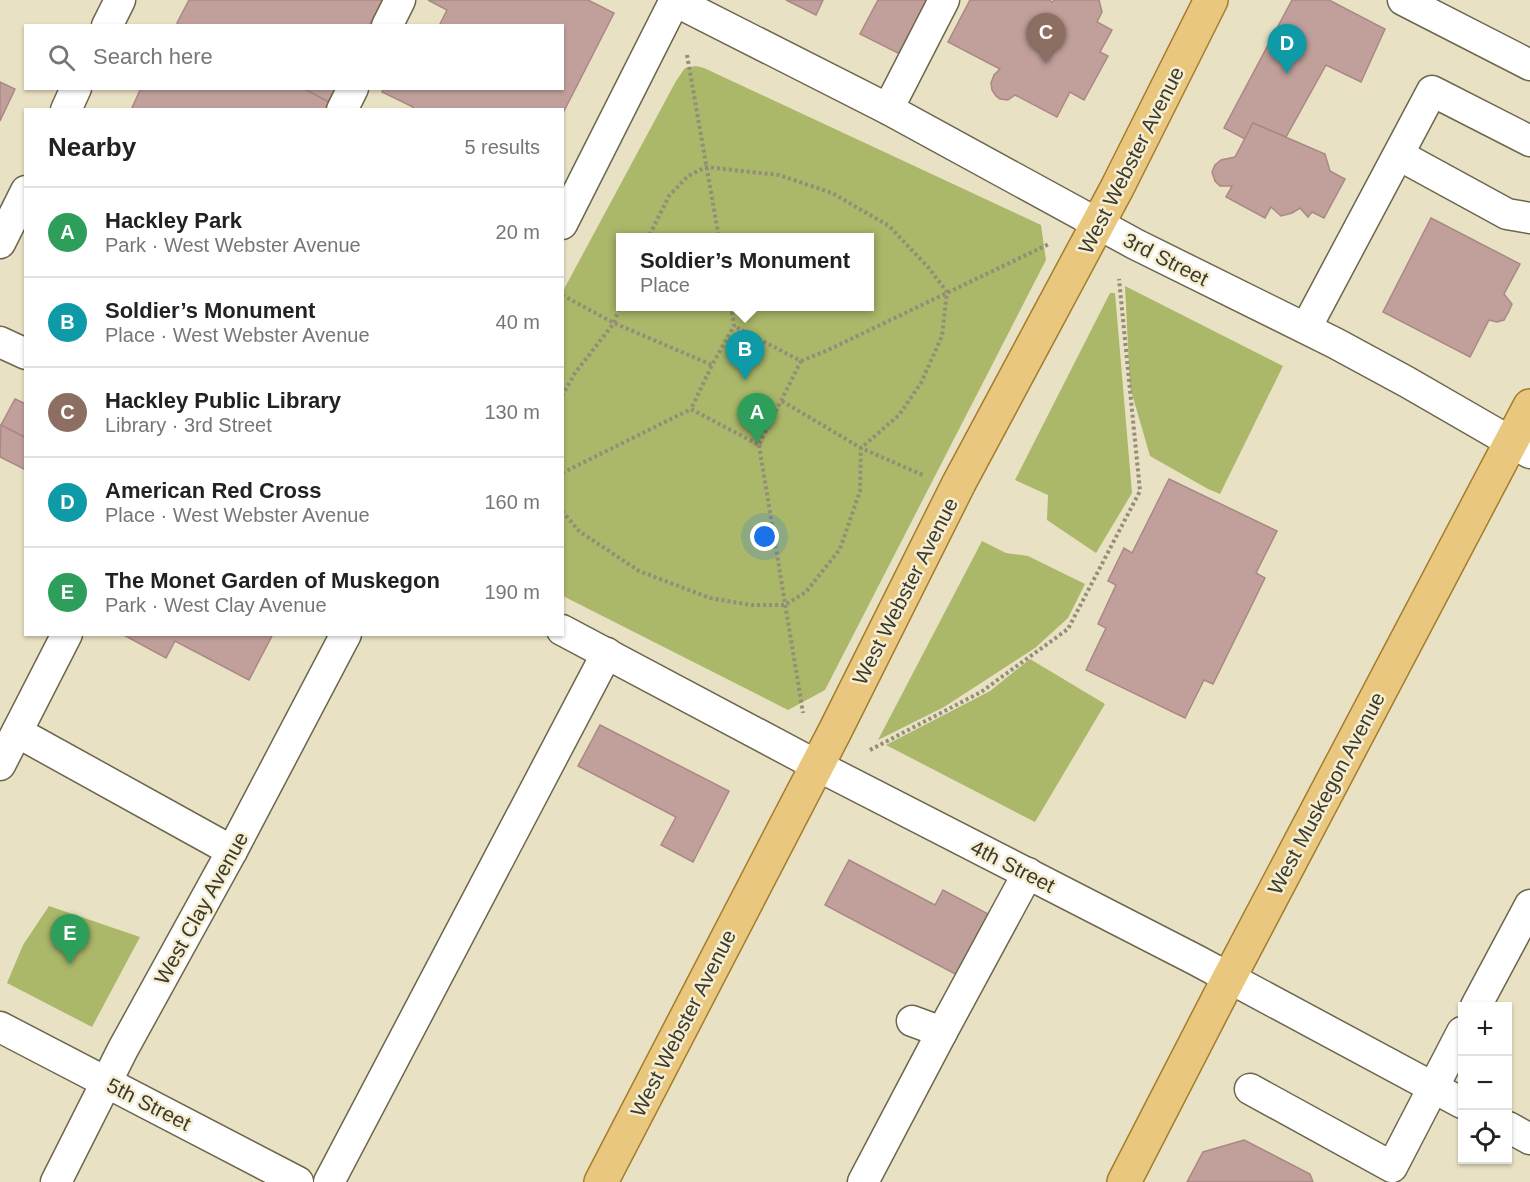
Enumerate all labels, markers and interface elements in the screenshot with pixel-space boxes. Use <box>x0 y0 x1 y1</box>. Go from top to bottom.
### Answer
pin: C <box>1026 14 1066 63</box>
search box <box>24 24 564 90</box>
pin: D <box>1268 25 1306 74</box>
icon: search <box>45 41 78 74</box>
text: Search here <box>93 44 213 69</box>
street label: West Webster Avenue <box>1074 63 1188 257</box>
text: Nearby <box>48 132 136 162</box>
text: 5 results <box>464 136 540 158</box>
text: Hackley Park <box>105 208 242 233</box>
text: A <box>60 221 75 243</box>
text: 20 m <box>496 221 540 243</box>
street label: 3rd Street <box>1120 228 1212 290</box>
popup <box>616 233 874 311</box>
text: Park · West Webster Avenue <box>105 234 361 256</box>
text: Soldier’s Monument <box>640 248 850 273</box>
text: Place <box>640 274 690 296</box>
text: Soldier’s Monument <box>105 298 315 323</box>
text: B <box>60 311 75 333</box>
text: 40 m <box>496 311 540 333</box>
text: Place · West Webster Avenue <box>105 324 370 346</box>
pin: B <box>726 330 764 380</box>
text: Hackley Public Library <box>105 388 341 413</box>
pin: A <box>738 394 777 443</box>
text: C <box>60 401 75 423</box>
text: 130 m <box>484 401 540 423</box>
text: Library · 3rd Street <box>105 414 272 436</box>
text: American Red Cross <box>105 478 321 503</box>
text: D <box>60 491 75 513</box>
text: 160 m <box>484 491 540 513</box>
street label: West Webster Avenue <box>848 494 962 688</box>
text: Place · West Webster Avenue <box>105 504 370 526</box>
your location <box>750 522 779 551</box>
text: The Monet Garden of Muskegon <box>105 568 440 593</box>
text: E <box>61 581 74 603</box>
text: 190 m <box>484 581 540 603</box>
text: Park · West Clay Avenue <box>105 594 327 616</box>
street label: West Muskegon Avenue <box>1263 688 1389 898</box>
street label: West Clay Avenue <box>150 828 252 988</box>
street label: 4th Street <box>967 835 1059 897</box>
pin: E <box>50 914 90 964</box>
street label: West Webster Avenue <box>626 926 740 1120</box>
map controls <box>1458 1002 1512 1164</box>
button: + <box>1458 1002 1512 1056</box>
button: − <box>1458 1056 1512 1110</box>
street label: 5th Street <box>103 1073 195 1135</box>
button: locate <box>1458 1110 1512 1164</box>

